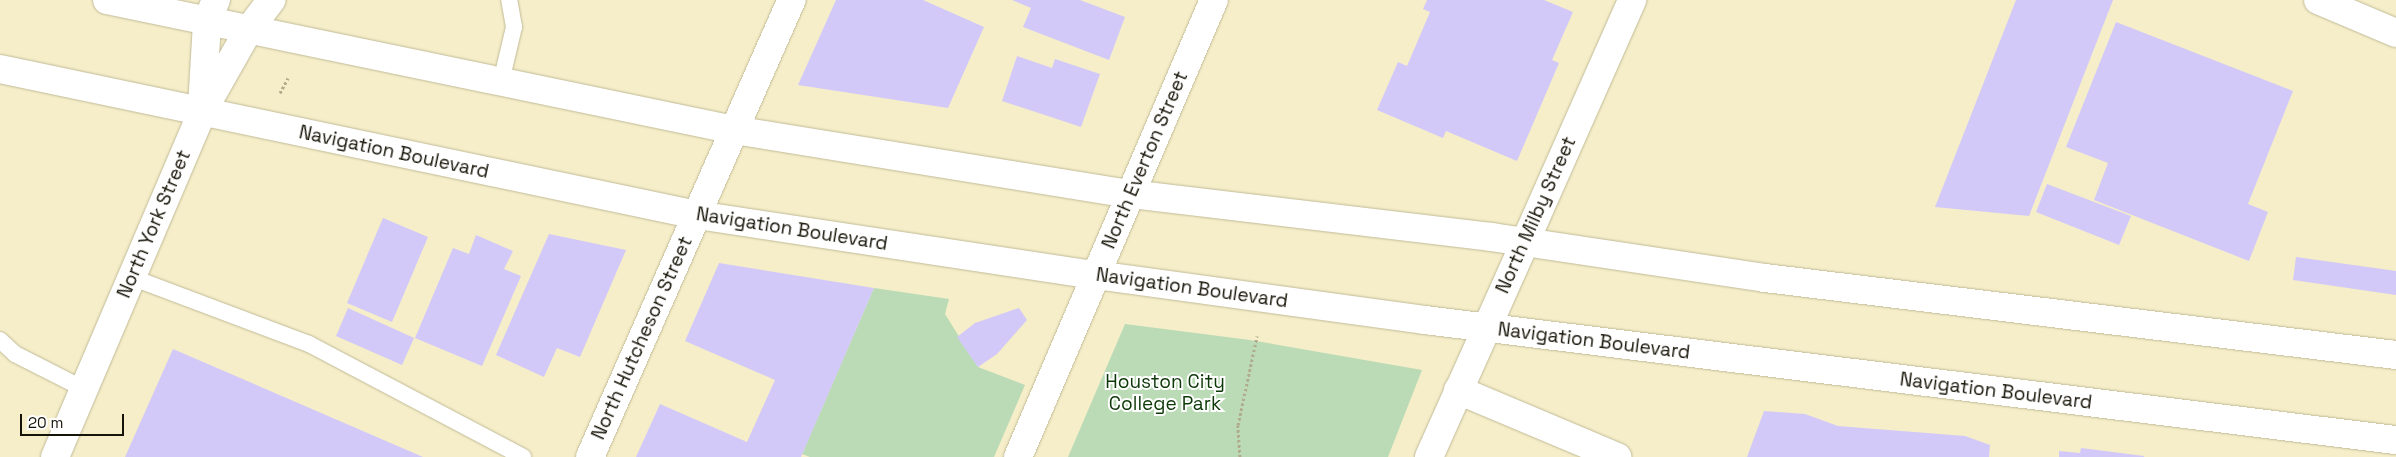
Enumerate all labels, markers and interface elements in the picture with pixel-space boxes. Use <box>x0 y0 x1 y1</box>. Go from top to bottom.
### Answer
street label: North Everton Street <box>1097 68 1193 252</box>
street label: Navigation Boulevard <box>297 121 491 183</box>
street label: North Milby Street <box>1491 133 1581 297</box>
street label: North York Street <box>112 146 196 302</box>
street label: Navigation Boulevard <box>695 203 889 255</box>
street label: North Hutcheson Street <box>587 233 697 443</box>
street label: Navigation Boulevard <box>1095 263 1289 313</box>
street label: Navigation Boulevard <box>1497 318 1691 364</box>
street label: Navigation Boulevard <box>1899 368 2093 414</box>
park label: Houston City College Park <box>1105 371 1225 415</box>
scale bar <box>22 404 126 436</box>
text: 20 m <box>28 413 63 432</box>

